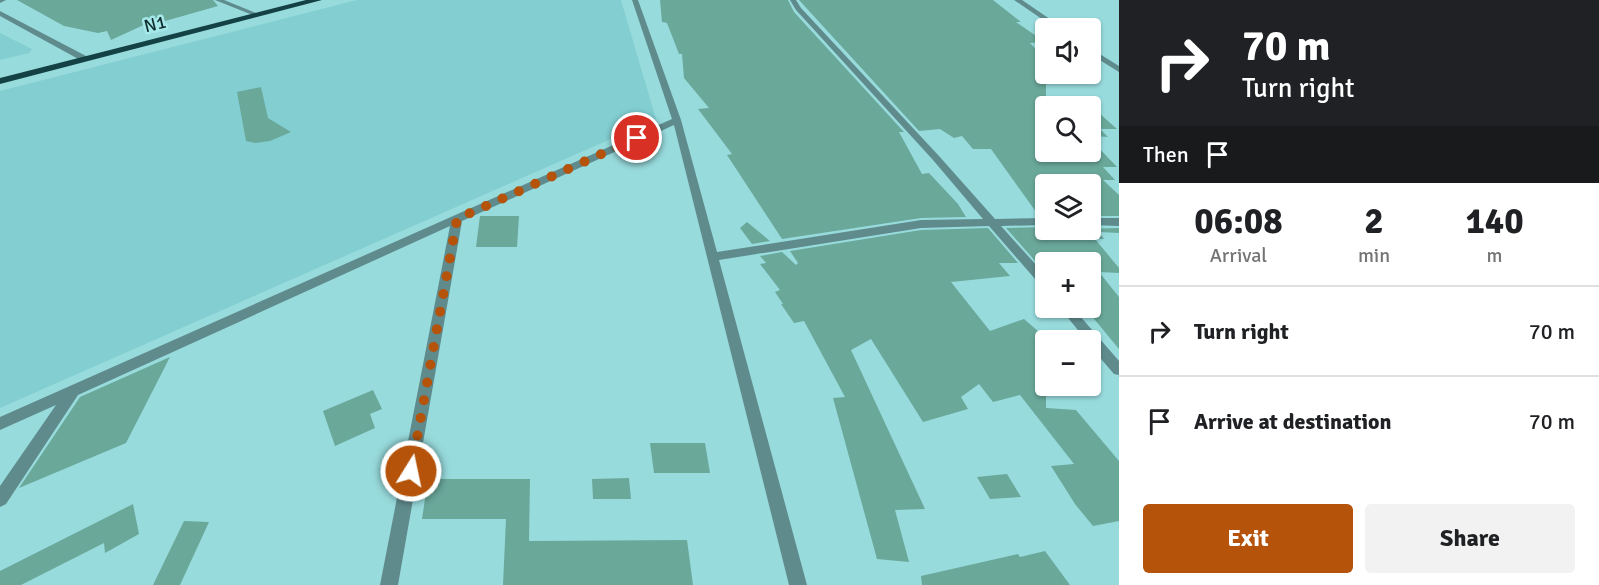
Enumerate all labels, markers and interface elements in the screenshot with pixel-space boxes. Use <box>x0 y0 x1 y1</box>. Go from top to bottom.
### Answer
street label: N1 <box>142 11 168 37</box>
map controls <box>1035 18 1101 396</box>
button: sound <box>1035 18 1101 84</box>
text: 70 m <box>1242 21 1331 72</box>
icon: right <box>1143 24 1221 102</box>
text: Turn right <box>1242 72 1355 105</box>
button: search <box>1035 96 1101 162</box>
pin <box>611 112 662 163</box>
icon: arrive <box>620 121 653 154</box>
icon: arrive <box>1201 138 1234 171</box>
text: Then <box>1143 141 1189 168</box>
button: layers <box>1035 174 1101 240</box>
text: 06:08 <box>1194 199 1283 244</box>
text: 2 <box>1364 199 1384 244</box>
text: 140 <box>1465 199 1524 244</box>
text: Arrival <box>1210 243 1267 268</box>
text: min <box>1358 243 1390 268</box>
text: m <box>1487 243 1503 268</box>
button: + <box>1035 252 1101 318</box>
icon: right <box>1143 315 1176 348</box>
text: Turn right <box>1194 318 1289 345</box>
text: 70 m <box>1529 318 1575 345</box>
button: − <box>1035 330 1101 396</box>
icon: arrive <box>1143 405 1176 438</box>
text: Arrive at destination <box>1194 408 1391 435</box>
text: 70 m <box>1529 408 1575 435</box>
position arrow <box>379 439 443 503</box>
button: Exit <box>1143 504 1353 573</box>
button: Share <box>1365 504 1575 573</box>

